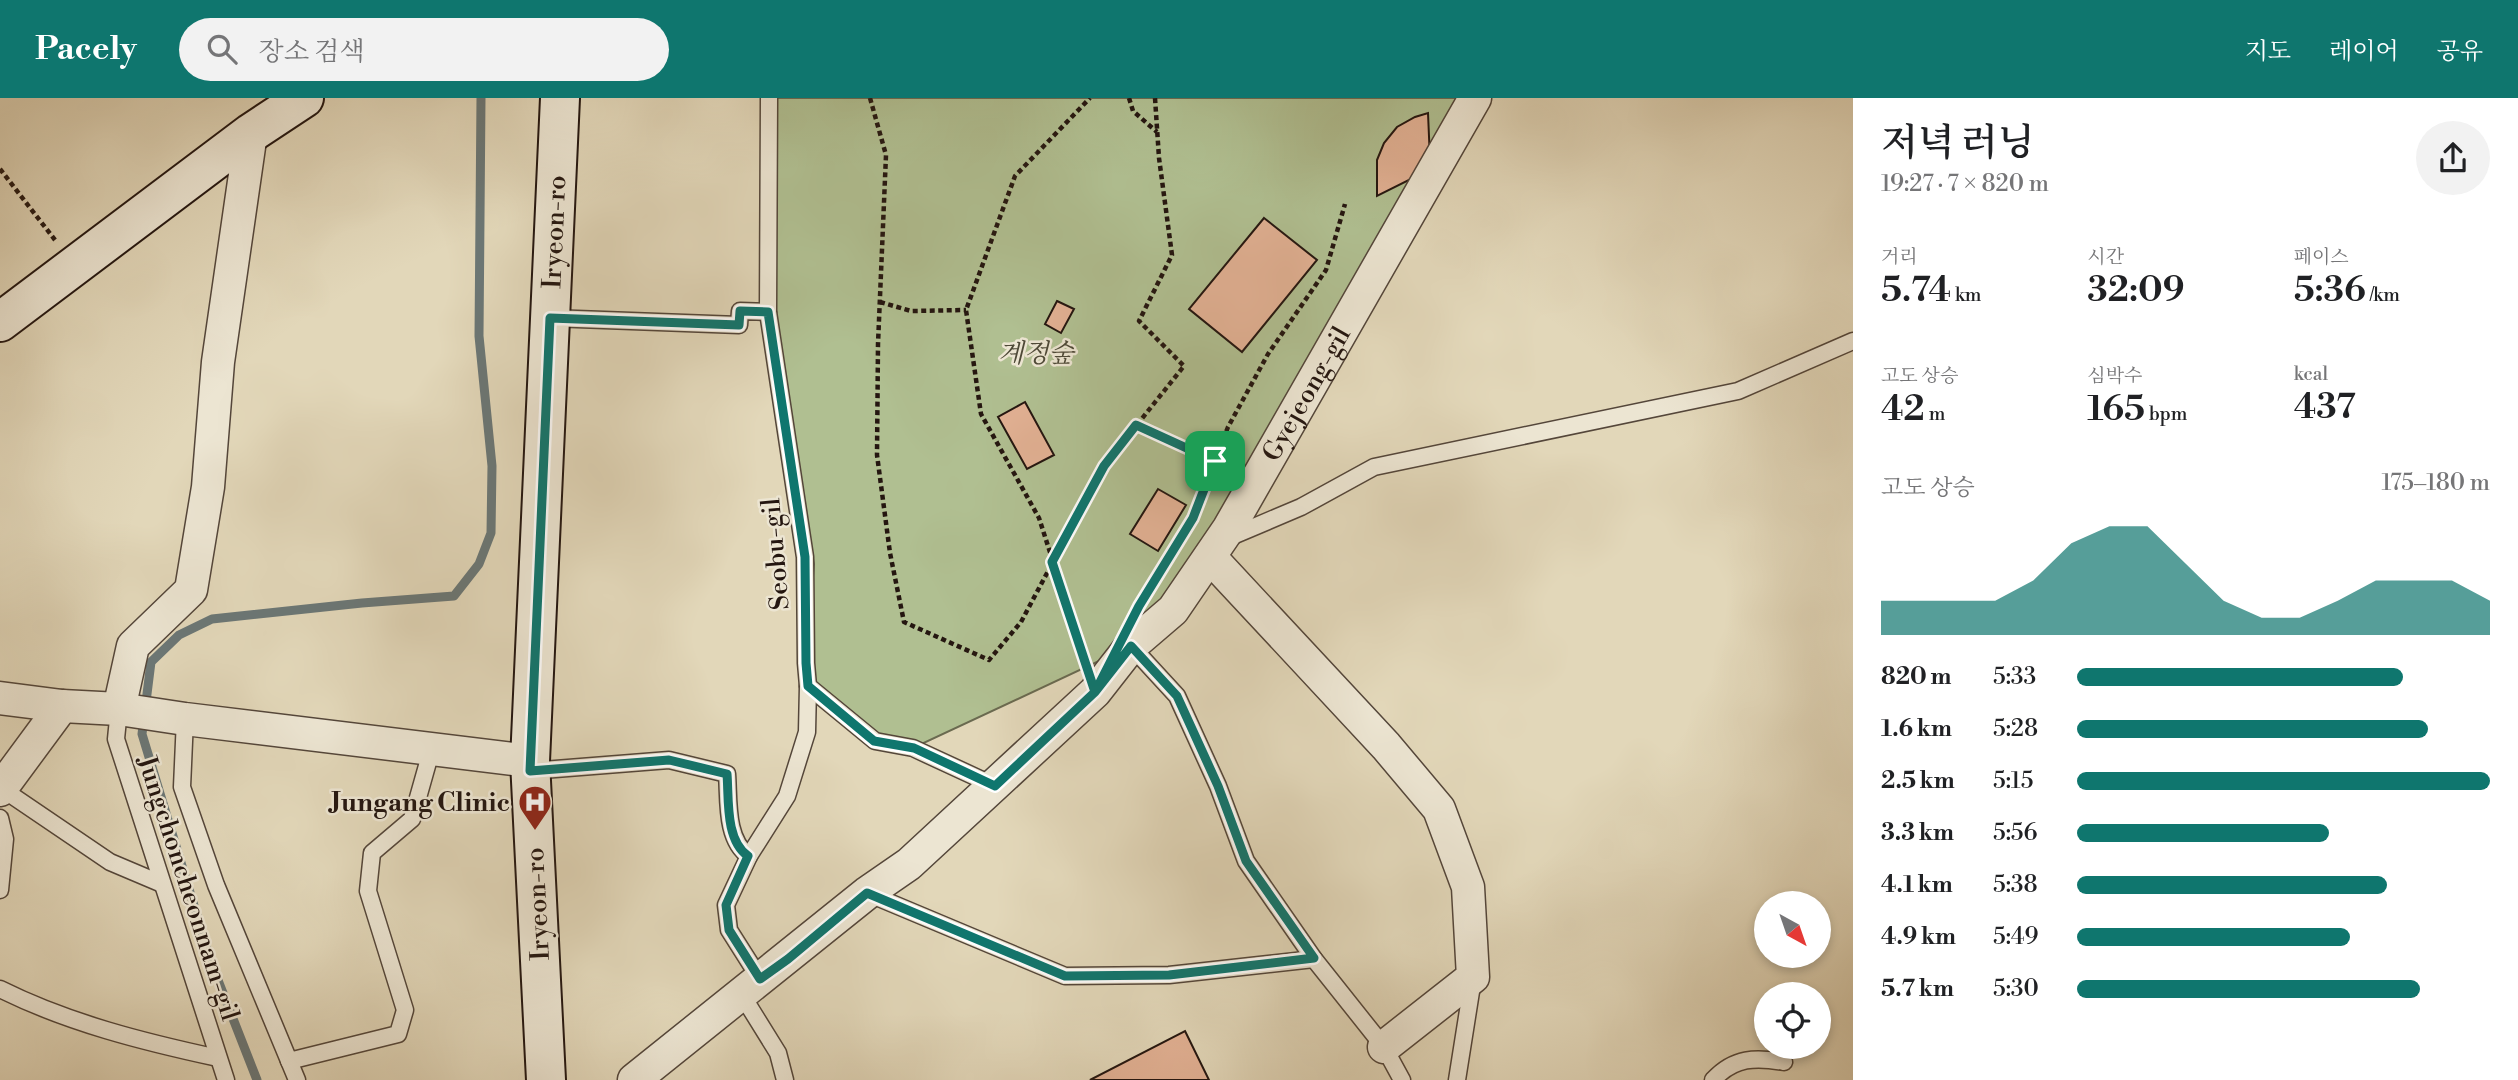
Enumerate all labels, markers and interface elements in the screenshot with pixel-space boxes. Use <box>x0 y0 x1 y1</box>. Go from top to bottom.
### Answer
search box <box>179 18 669 81</box>
text: Pacely <box>35 29 137 70</box>
icon: search <box>203 30 241 68</box>
text: 장소 검색 <box>259 36 365 68</box>
text: 지도 <box>2245 37 2291 67</box>
text: 레이어 <box>2329 37 2399 67</box>
text: 공유 <box>2437 37 2483 67</box>
text: 저녁 러닝 <box>1881 120 2034 167</box>
button: share <box>2416 121 2490 195</box>
text: 19:27 · 7 × 820 m <box>1881 170 2049 198</box>
street label: Iryeon-ro <box>536 175 573 289</box>
text: 거리 <box>1881 245 1918 269</box>
text: 시간 <box>2087 245 2124 269</box>
text: 페이스 <box>2294 245 2349 269</box>
text: 5.74 <box>1881 269 1951 312</box>
text: 32:09 <box>2087 269 2185 312</box>
text: 5:36 <box>2294 269 2366 312</box>
text: km <box>1951 283 1981 307</box>
text: /km <box>2366 283 2400 307</box>
street label: Gyejeong-gil <box>1256 321 1358 467</box>
park label: 계정숲 <box>998 338 1077 370</box>
text: kcal <box>2294 362 2328 386</box>
text: 고도 상승 <box>1881 364 1958 388</box>
text: 심박수 <box>2087 364 2142 388</box>
text: 437 <box>2294 386 2356 429</box>
text: 42 <box>1881 388 1925 431</box>
text: 165 <box>2087 388 2145 431</box>
text: m <box>1925 402 1945 426</box>
text: bpm <box>2145 402 2187 426</box>
pin <box>1185 431 1245 491</box>
icon: arrive <box>1196 442 1234 480</box>
text: 175–180 m <box>2381 469 2490 497</box>
text: 고도 상승 <box>1881 474 1975 502</box>
street label: Seobu-gil <box>755 496 797 611</box>
text: 820 m <box>1881 663 1951 691</box>
text: 5:33 <box>1993 663 2036 691</box>
text: 1.6 km <box>1881 715 1952 743</box>
text: 5:28 <box>1993 715 2038 743</box>
street label: Jungchoncheonnam-gil <box>130 751 246 1025</box>
text: 2.5 km <box>1881 767 1955 795</box>
text: 5:15 <box>1993 767 2033 795</box>
hospital icon: Jungang Clinic <box>516 783 554 832</box>
place label: Jungang Clinic <box>328 787 510 819</box>
text: 3.3 km <box>1881 819 1954 847</box>
text: 5:56 <box>1993 819 2037 847</box>
street label: Iryeon-ro <box>519 847 557 961</box>
text: 4.1 km <box>1881 871 1953 899</box>
text: 5:38 <box>1993 871 2038 899</box>
north arrow <box>1754 891 1830 968</box>
map controls <box>1754 891 1831 1059</box>
text: 4.9 km <box>1881 923 1956 951</box>
text: 5:49 <box>1993 923 2039 951</box>
text: 5.7 km <box>1881 975 1954 1003</box>
text: 5:30 <box>1993 975 2039 1003</box>
button: locate <box>1754 982 1831 1059</box>

